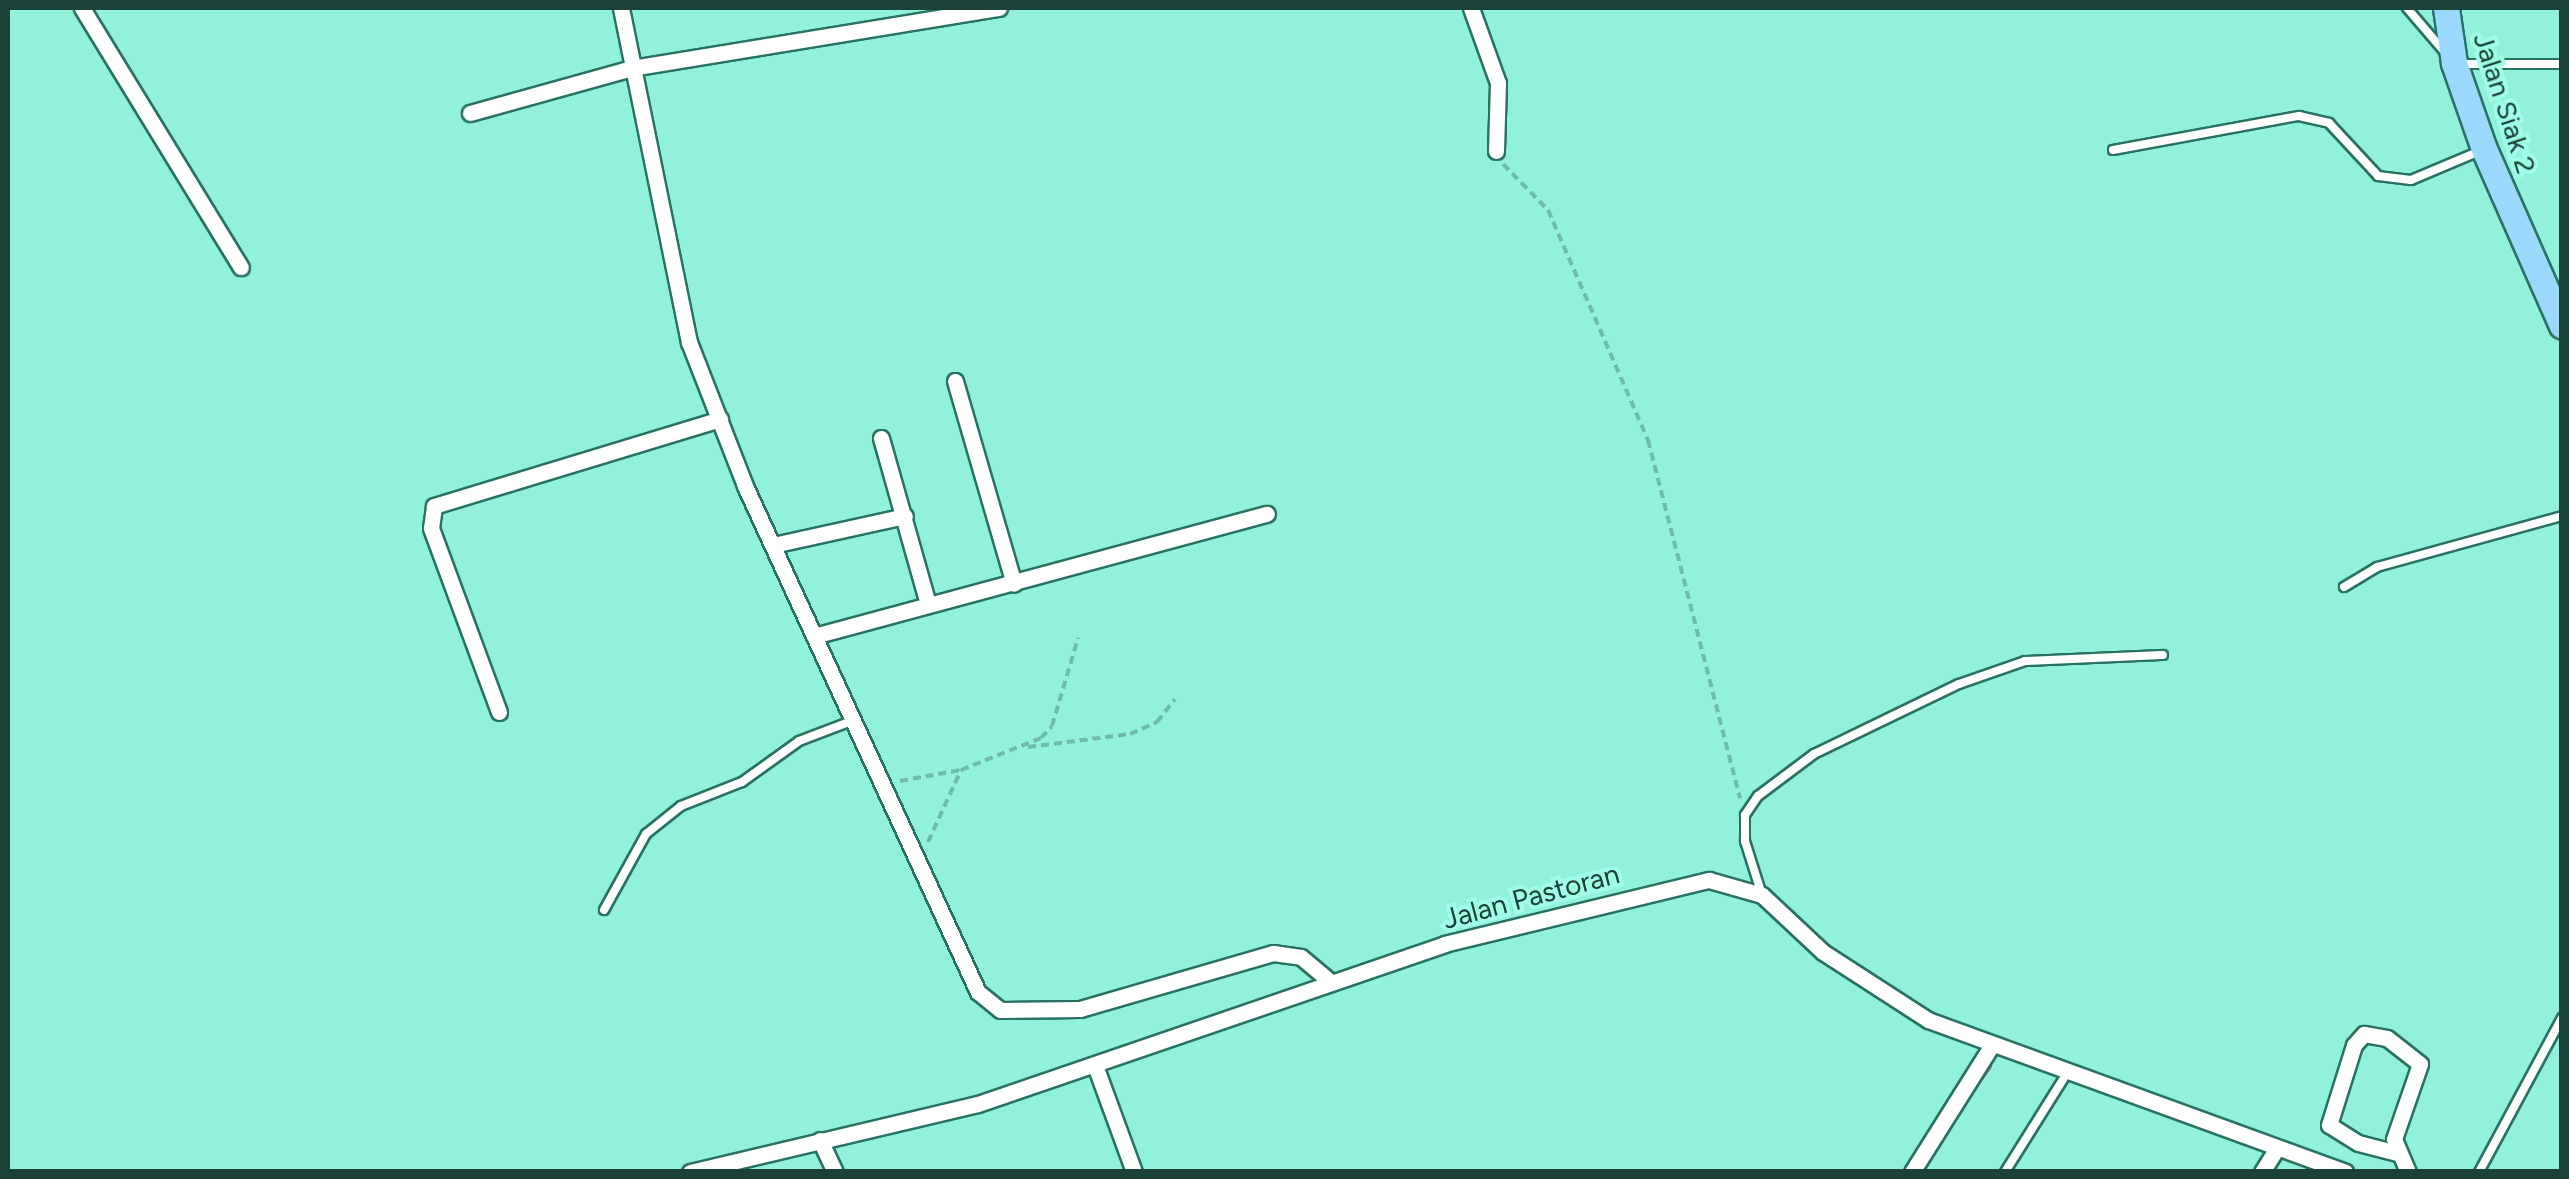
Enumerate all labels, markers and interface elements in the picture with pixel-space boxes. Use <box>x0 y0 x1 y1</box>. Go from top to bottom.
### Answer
street label: Jalan Siak 2 <box>2466 28 2544 178</box>
street label: Jalan Pastoran <box>1439 856 1623 936</box>

